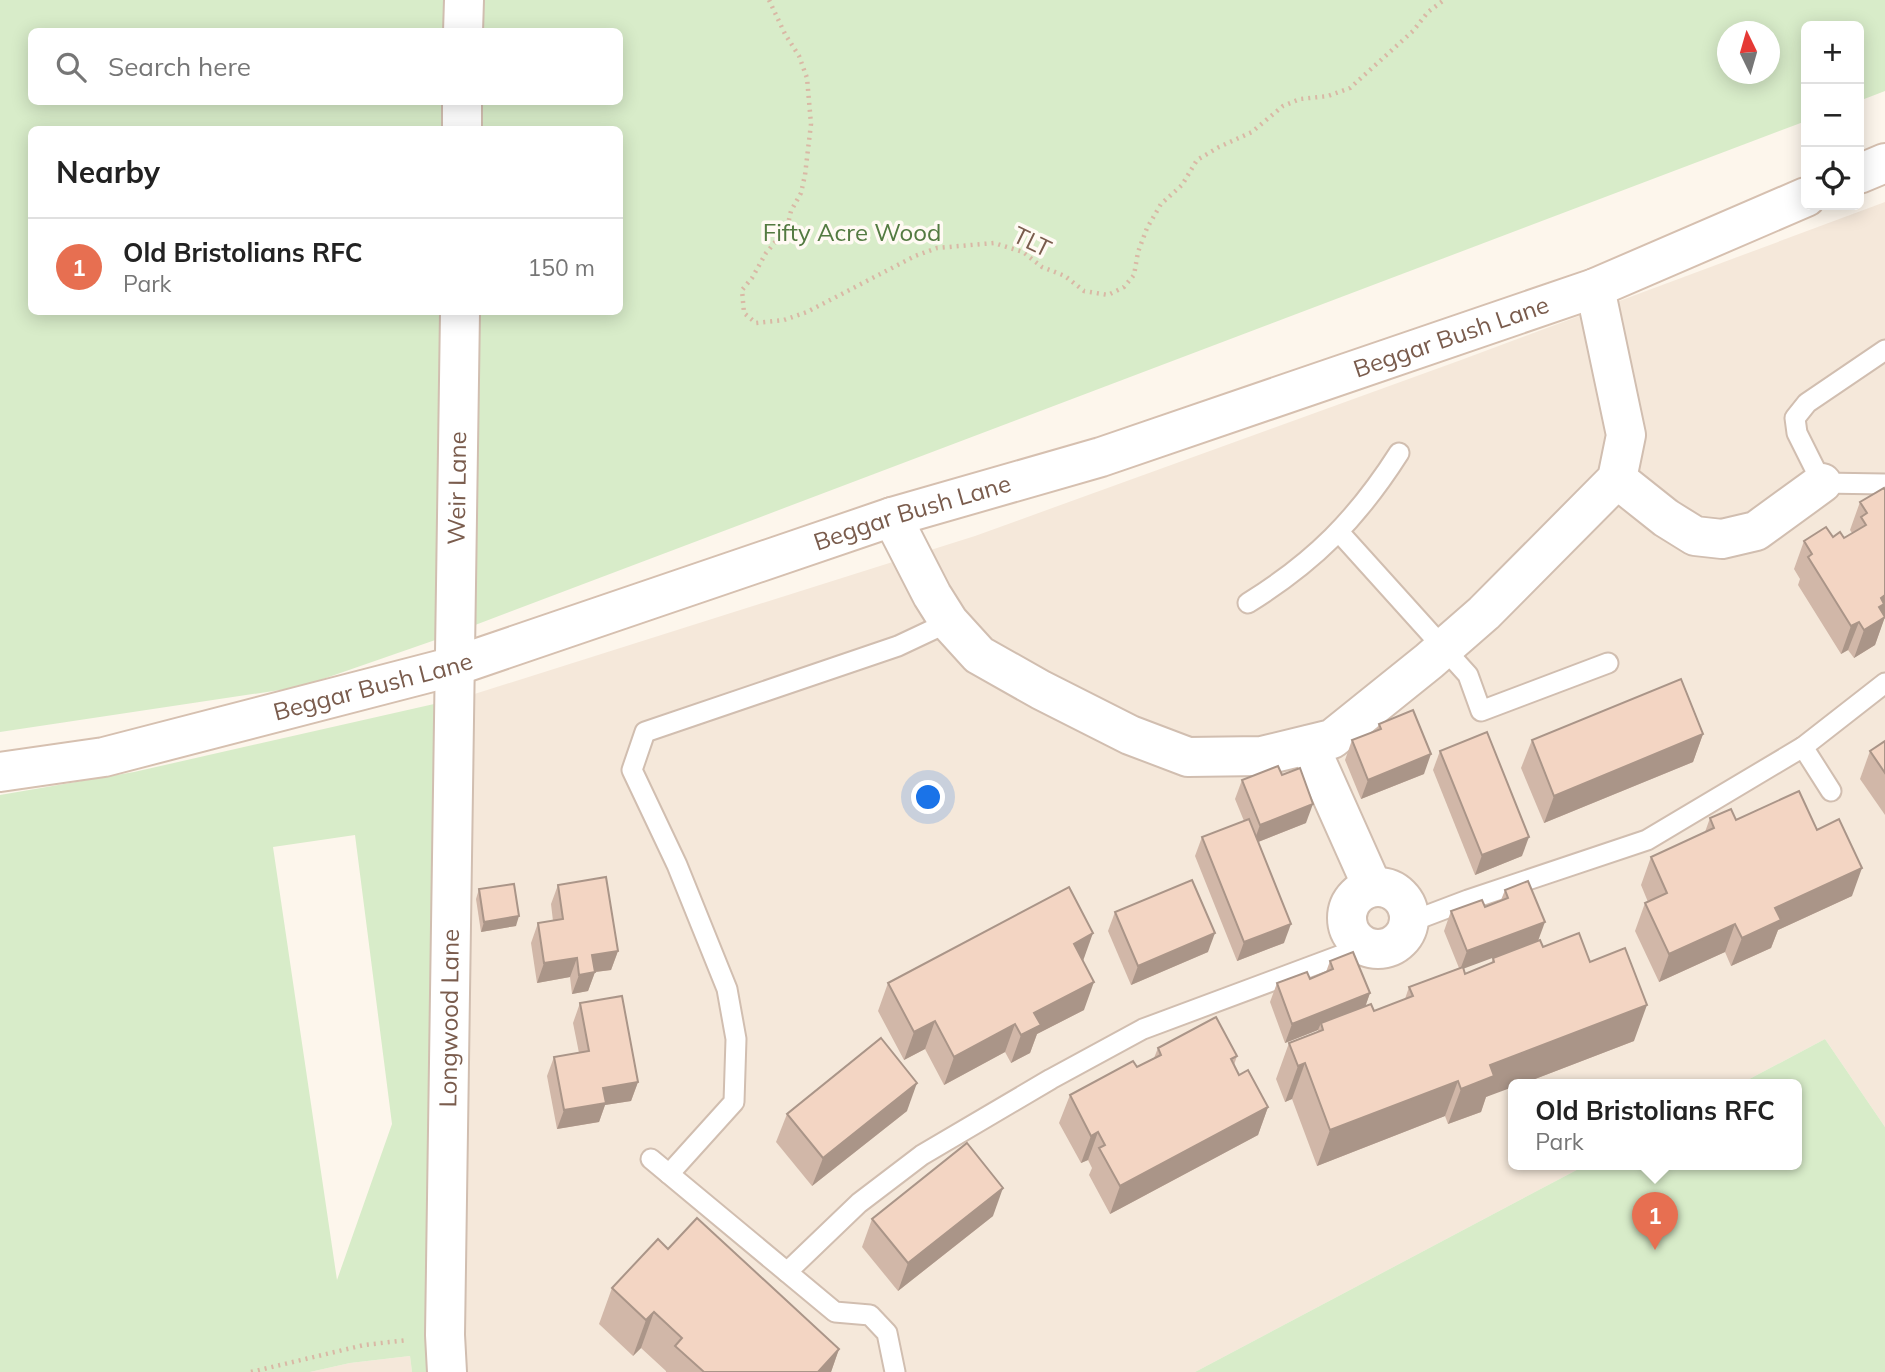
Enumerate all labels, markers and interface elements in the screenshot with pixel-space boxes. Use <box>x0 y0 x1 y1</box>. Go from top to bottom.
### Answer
north arrow <box>1717 21 1780 84</box>
map controls <box>1801 21 1864 210</box>
button: + <box>1801 21 1864 84</box>
search box <box>28 28 623 105</box>
icon: search <box>52 48 90 86</box>
text: Search here <box>108 50 251 83</box>
button: − <box>1801 84 1864 147</box>
button: locate <box>1801 147 1864 210</box>
text: Nearby <box>56 153 160 191</box>
park label: Fifty Acre Wood <box>763 217 941 247</box>
street label: TLT <box>1008 219 1057 263</box>
text: Old Bristolians RFC <box>123 236 363 269</box>
text: 1 <box>72 253 86 282</box>
text: 150 m <box>527 253 595 282</box>
text: Park <box>123 269 171 298</box>
street label: Beggar Bush Lane <box>1349 289 1553 384</box>
street label: Weir Lane <box>441 431 472 545</box>
street label: Beggar Bush Lane <box>809 468 1014 557</box>
street label: Beggar Bush Lane <box>270 645 476 727</box>
your location <box>911 780 945 814</box>
street label: Longwood Lane <box>432 929 465 1108</box>
popup <box>1508 1079 1802 1170</box>
text: Old Bristolians RFC <box>1535 1094 1775 1127</box>
text: Park <box>1535 1127 1584 1156</box>
pin: 1 <box>1632 1192 1678 1250</box>

